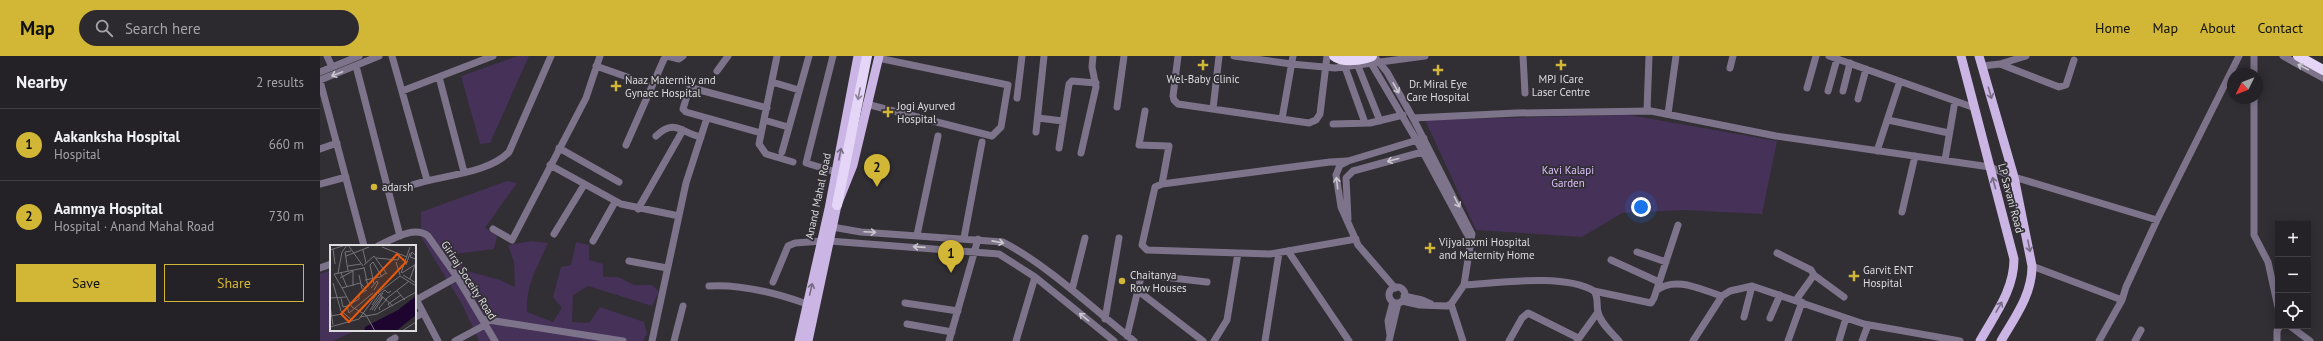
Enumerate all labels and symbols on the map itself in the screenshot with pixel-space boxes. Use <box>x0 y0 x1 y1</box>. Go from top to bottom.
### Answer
marker: Wel-Baby Clinic <box>1197 59 1209 71</box>
marker: MPJ ICare Laser Centre <box>1555 59 1567 71</box>
one-way arrow <box>2297 63 2309 70</box>
marker: Dr. Miral Eye Care Hospital <box>1432 64 1444 76</box>
north arrow <box>2227 68 2263 104</box>
one-way arrow <box>331 70 343 78</box>
place label: Wel-Baby Clinic <box>1166 72 1240 86</box>
place label: MPJ ICare Laser Centre <box>1532 72 1591 99</box>
place label: Naaz Maternity and Gynaec Hospital <box>625 73 716 100</box>
place label: Dr. Miral Eye Care Hospital <box>1406 77 1470 104</box>
marker: Naaz Maternity and Gynaec Hospital <box>610 80 622 92</box>
one-way arrow <box>1393 82 1400 94</box>
one-way arrow <box>855 87 863 100</box>
one-way arrow <box>1987 87 1994 100</box>
place label: Jogi Ayurved Hospital <box>896 99 955 126</box>
marker: Jogi Ayurved Hospital <box>882 106 894 118</box>
one-way arrow <box>836 148 844 161</box>
street label: Anand Mahal Road <box>802 152 834 240</box>
pin: 2 <box>864 154 890 187</box>
one-way arrow <box>1387 157 1400 164</box>
street label: LP Savani Road <box>1995 162 2027 234</box>
park label: Kavi Kalapi Garden <box>1542 163 1594 190</box>
one-way arrow <box>1333 177 1340 190</box>
one-way arrow <box>1990 177 1998 190</box>
place label: adarsh <box>382 180 413 194</box>
marker: adarsh <box>369 182 379 192</box>
one-way arrow <box>1454 196 1461 208</box>
your location <box>1631 197 1651 217</box>
one-way arrow <box>863 229 876 236</box>
place label: Vijyalaxmi Hospital and Maternity Home <box>1438 235 1535 262</box>
street label: Giriraj Soceity Road <box>438 238 500 322</box>
one-way arrow <box>991 238 1004 246</box>
pin: 1 <box>938 240 964 273</box>
one-way arrow <box>2025 240 2033 253</box>
marker: Vijyalaxmi Hospital and Maternity Home <box>1424 242 1436 254</box>
one-way arrow <box>913 244 926 251</box>
inset map <box>330 245 416 331</box>
place label: Garvit ENT Hospital <box>1863 263 1913 290</box>
place label: Chaitanya Row Houses <box>1130 268 1187 295</box>
marker: Garvit ENT Hospital <box>1848 270 1860 282</box>
marker: Chaitanya Row Houses <box>1117 276 1127 286</box>
one-way arrow <box>807 283 815 296</box>
one-way arrow <box>1996 301 2004 313</box>
one-way arrow <box>1079 312 1089 321</box>

